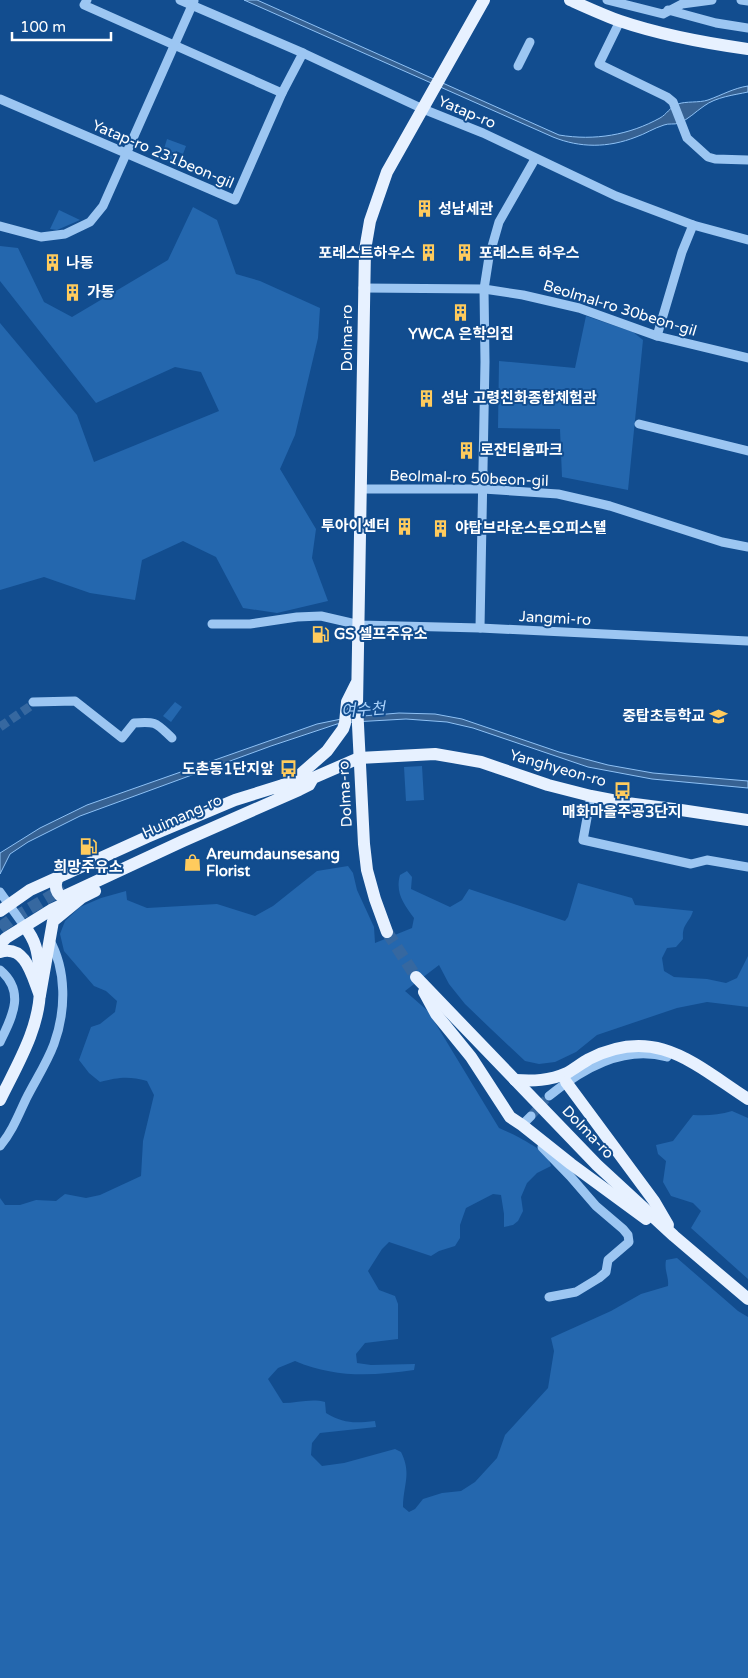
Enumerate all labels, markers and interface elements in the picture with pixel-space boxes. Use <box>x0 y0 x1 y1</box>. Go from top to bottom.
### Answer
scale bar <box>12 10 111 42</box>
text: 100 m <box>20 18 66 36</box>
street label: Yatap-ro <box>435 92 499 132</box>
street label: Yatap-ro 231beon-gil <box>89 116 237 192</box>
building icon: 성남세관 <box>414 199 434 219</box>
place label: 성남세관 <box>438 200 493 218</box>
building icon: 포레스트하우스 <box>419 243 439 263</box>
building icon: 포레스트 하우스 <box>455 243 475 263</box>
place label: 포레스트하우스 <box>318 244 415 262</box>
place label: 포레스트 하우스 <box>479 244 580 262</box>
building icon: 나동 <box>42 253 62 273</box>
place label: 나동 <box>66 254 94 272</box>
street label: Beolmal-ro 30beon-gil <box>541 276 699 340</box>
building icon: 가동 <box>63 282 83 302</box>
place label: 가동 <box>87 283 115 301</box>
building icon: YWCA 은학의집 <box>451 303 471 323</box>
street label: Dolma-ro <box>338 305 356 371</box>
place label: YWCA 은학의집 <box>408 325 514 343</box>
building icon: 성남 고령친화종합체험관 <box>417 388 437 408</box>
place label: 성남 고령친화종합체험관 <box>441 389 597 407</box>
building icon: 로잔티움파크 <box>456 440 476 460</box>
place label: 로잔티움파크 <box>480 441 563 459</box>
street label: Beolmal-ro 50beon-gil <box>389 466 549 490</box>
building icon: 투아이센터 <box>394 516 414 536</box>
place label: 투아이센터 <box>321 517 390 535</box>
building icon: 야탑브라운스톤오피스텔 <box>431 518 451 538</box>
place label: 야탑브라운스톤오피스텔 <box>455 519 607 537</box>
street label: Jangmi-ro <box>518 607 592 629</box>
fuel station icon: GS 셀프주유소 <box>310 624 330 644</box>
place label: GS 셀프주유소 <box>334 625 428 643</box>
water label: 여수천 <box>340 698 388 722</box>
school or university icon: 중탑초등학교 <box>709 706 729 726</box>
place label: 중탑초등학교 <box>622 707 705 725</box>
street label: Yanghyeon-ro <box>508 746 608 790</box>
bus stop icon: 도촌동1단지앞 <box>278 759 298 779</box>
place label: 도촌동1단지앞 <box>182 760 274 778</box>
street label: Dolma-ro <box>334 760 356 828</box>
bus stop icon: 매화마을주공3단지 <box>612 781 632 801</box>
street label: Huimang-ro <box>139 790 225 842</box>
place label: 매화마을주공3단지 <box>562 803 682 821</box>
fuel station icon: 희망주유소 <box>78 836 98 856</box>
place label: Areumdaunsesang Florist <box>206 845 340 880</box>
shop icon: Areumdaunsesang Florist <box>182 853 202 873</box>
place label: 희망주유소 <box>53 858 123 876</box>
street label: Dolma-ro <box>558 1102 618 1162</box>

